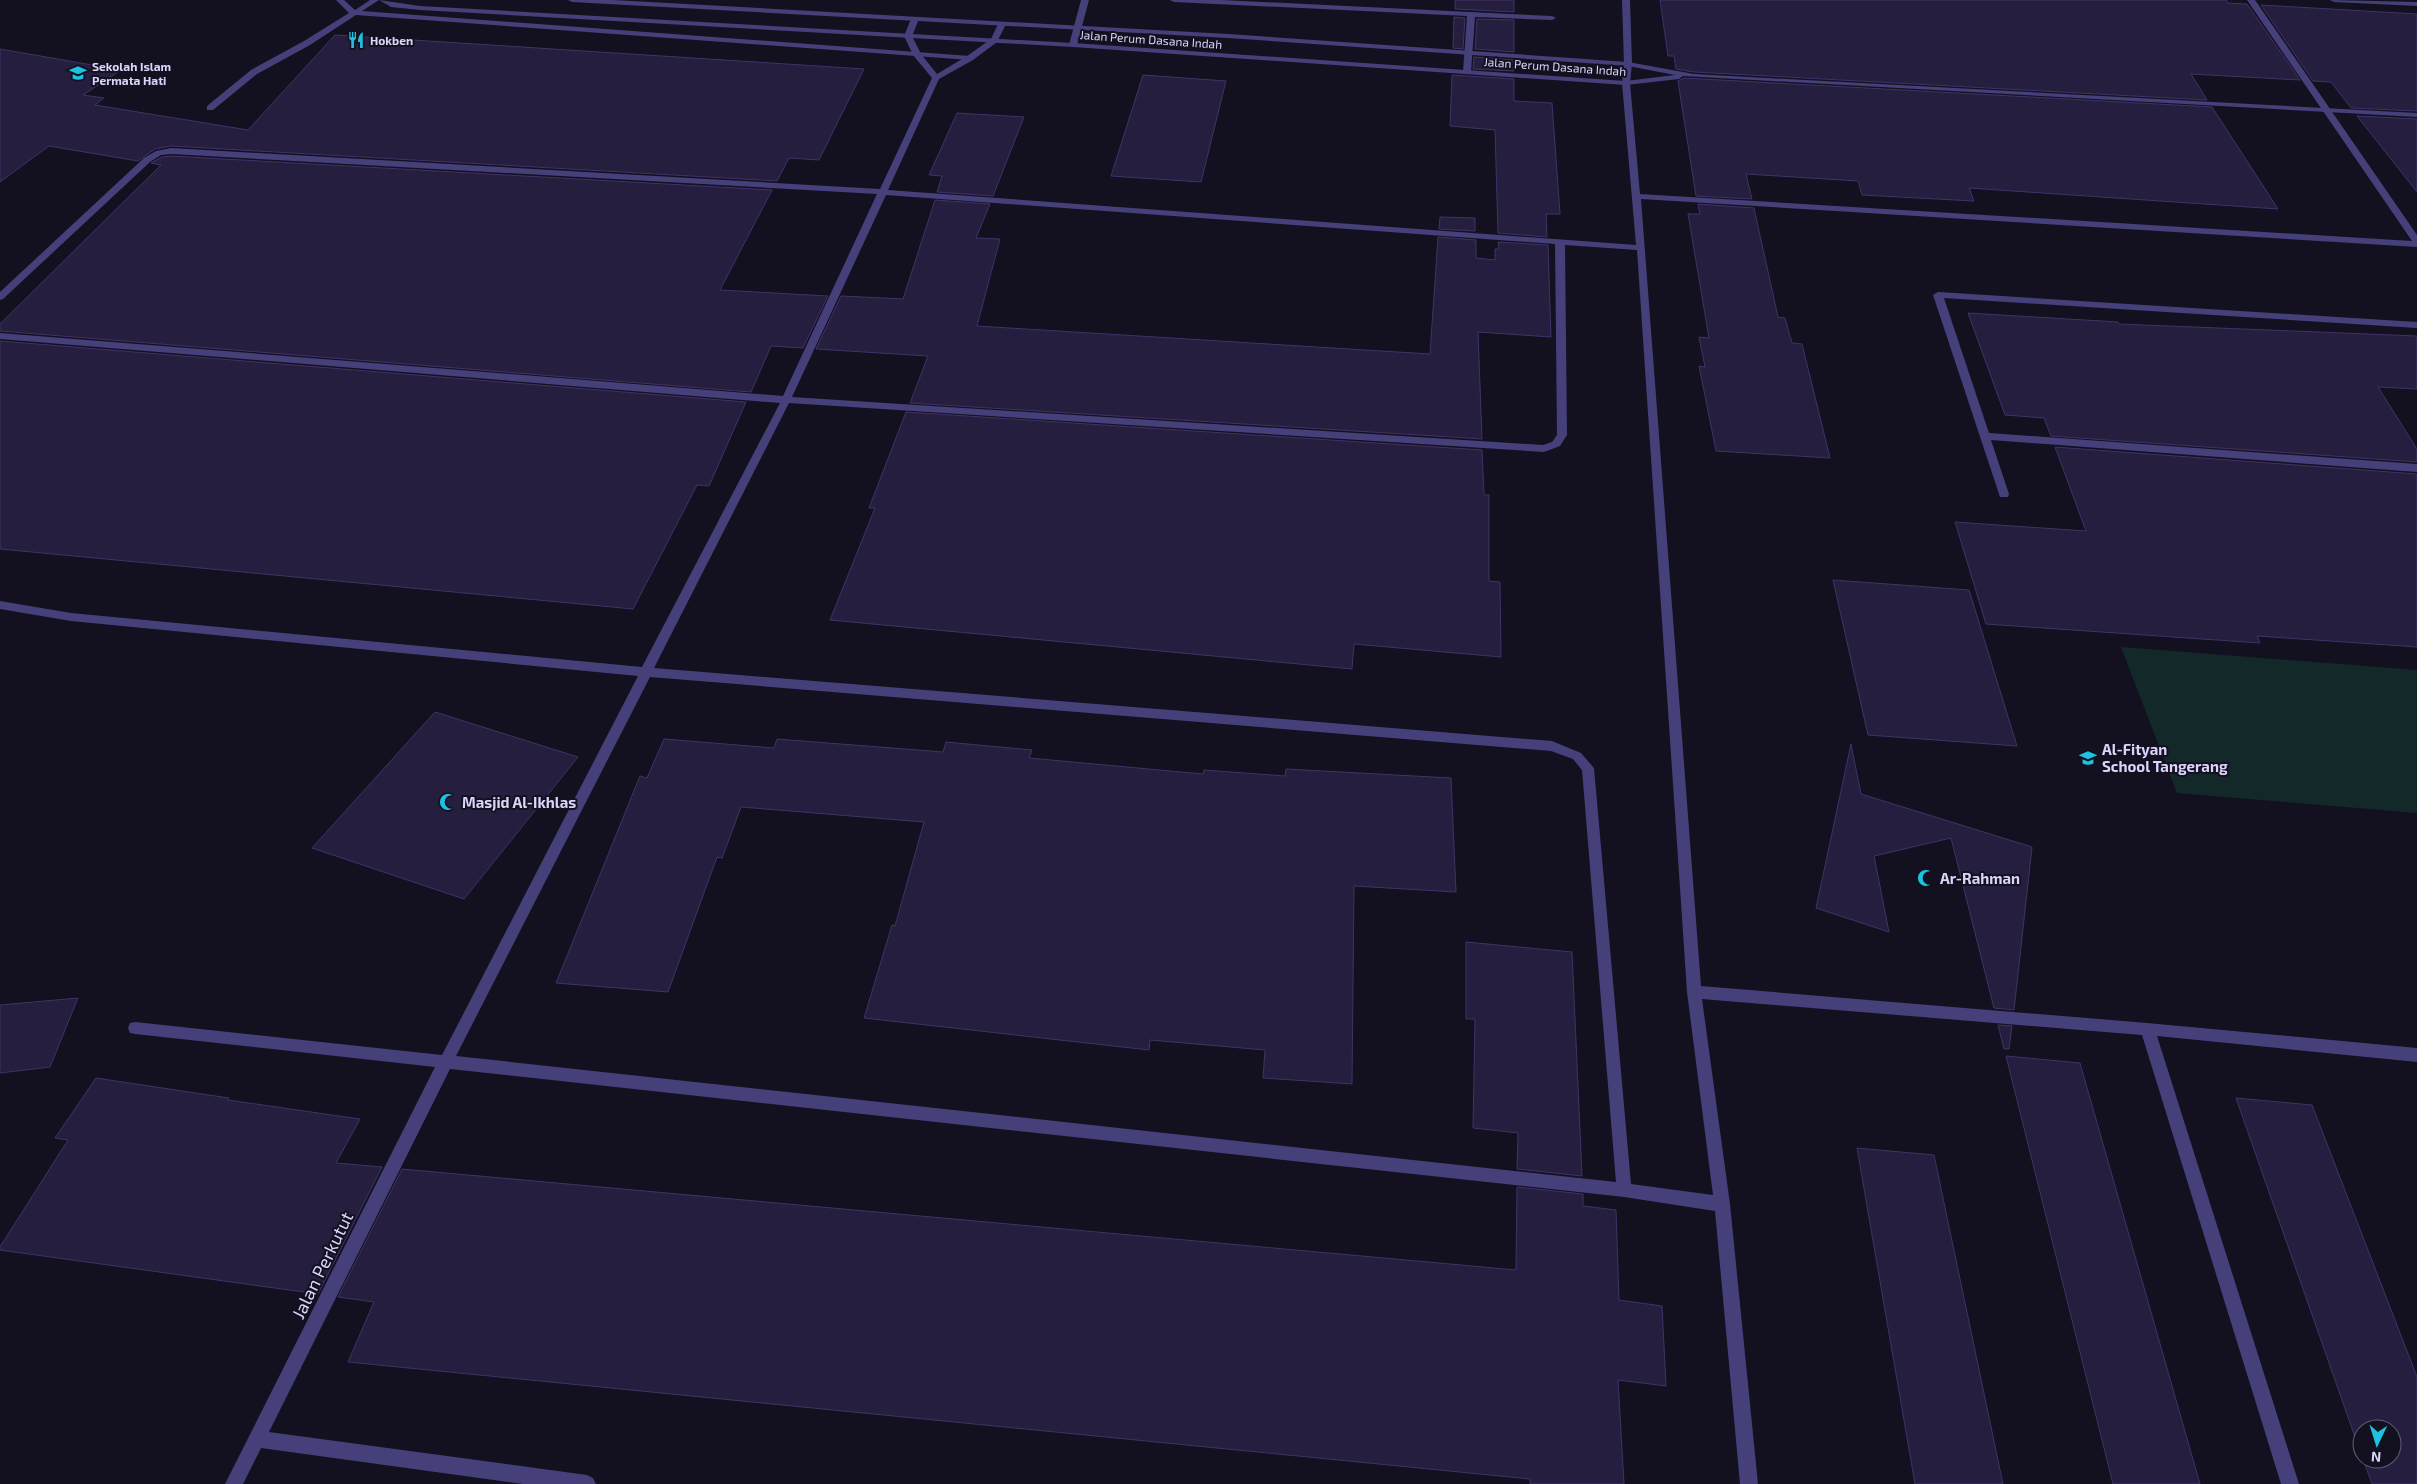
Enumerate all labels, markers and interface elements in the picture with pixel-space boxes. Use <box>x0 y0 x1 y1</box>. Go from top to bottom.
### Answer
street label: Jalan Perum Dasana Indah <box>1079 27 1223 51</box>
restaurant icon: Hokben <box>346 30 366 50</box>
place label: Hokben <box>370 33 413 47</box>
street label: Jalan Perum Dasana Indah <box>1483 54 1627 78</box>
place label: Sekolah Islam Permata Hati <box>92 59 171 87</box>
school or university icon: Sekolah Islam Permata Hati <box>68 63 88 83</box>
place label: Al-Fityan School Tangerang <box>2102 740 2228 775</box>
school or university icon: Al-Fityan School Tangerang <box>2078 748 2098 768</box>
mosque icon: Masjid Al-Ikhlas <box>438 792 458 812</box>
place label: Masjid Al-Ikhlas <box>462 793 576 811</box>
mosque icon: Ar-Rahman <box>1916 868 1936 888</box>
place label: Ar-Rahman <box>1940 869 2020 887</box>
street label: Jalan Perkutut <box>287 1208 357 1322</box>
north arrow <box>2352 1419 2402 1469</box>
text: N <box>2370 1449 2382 1466</box>

